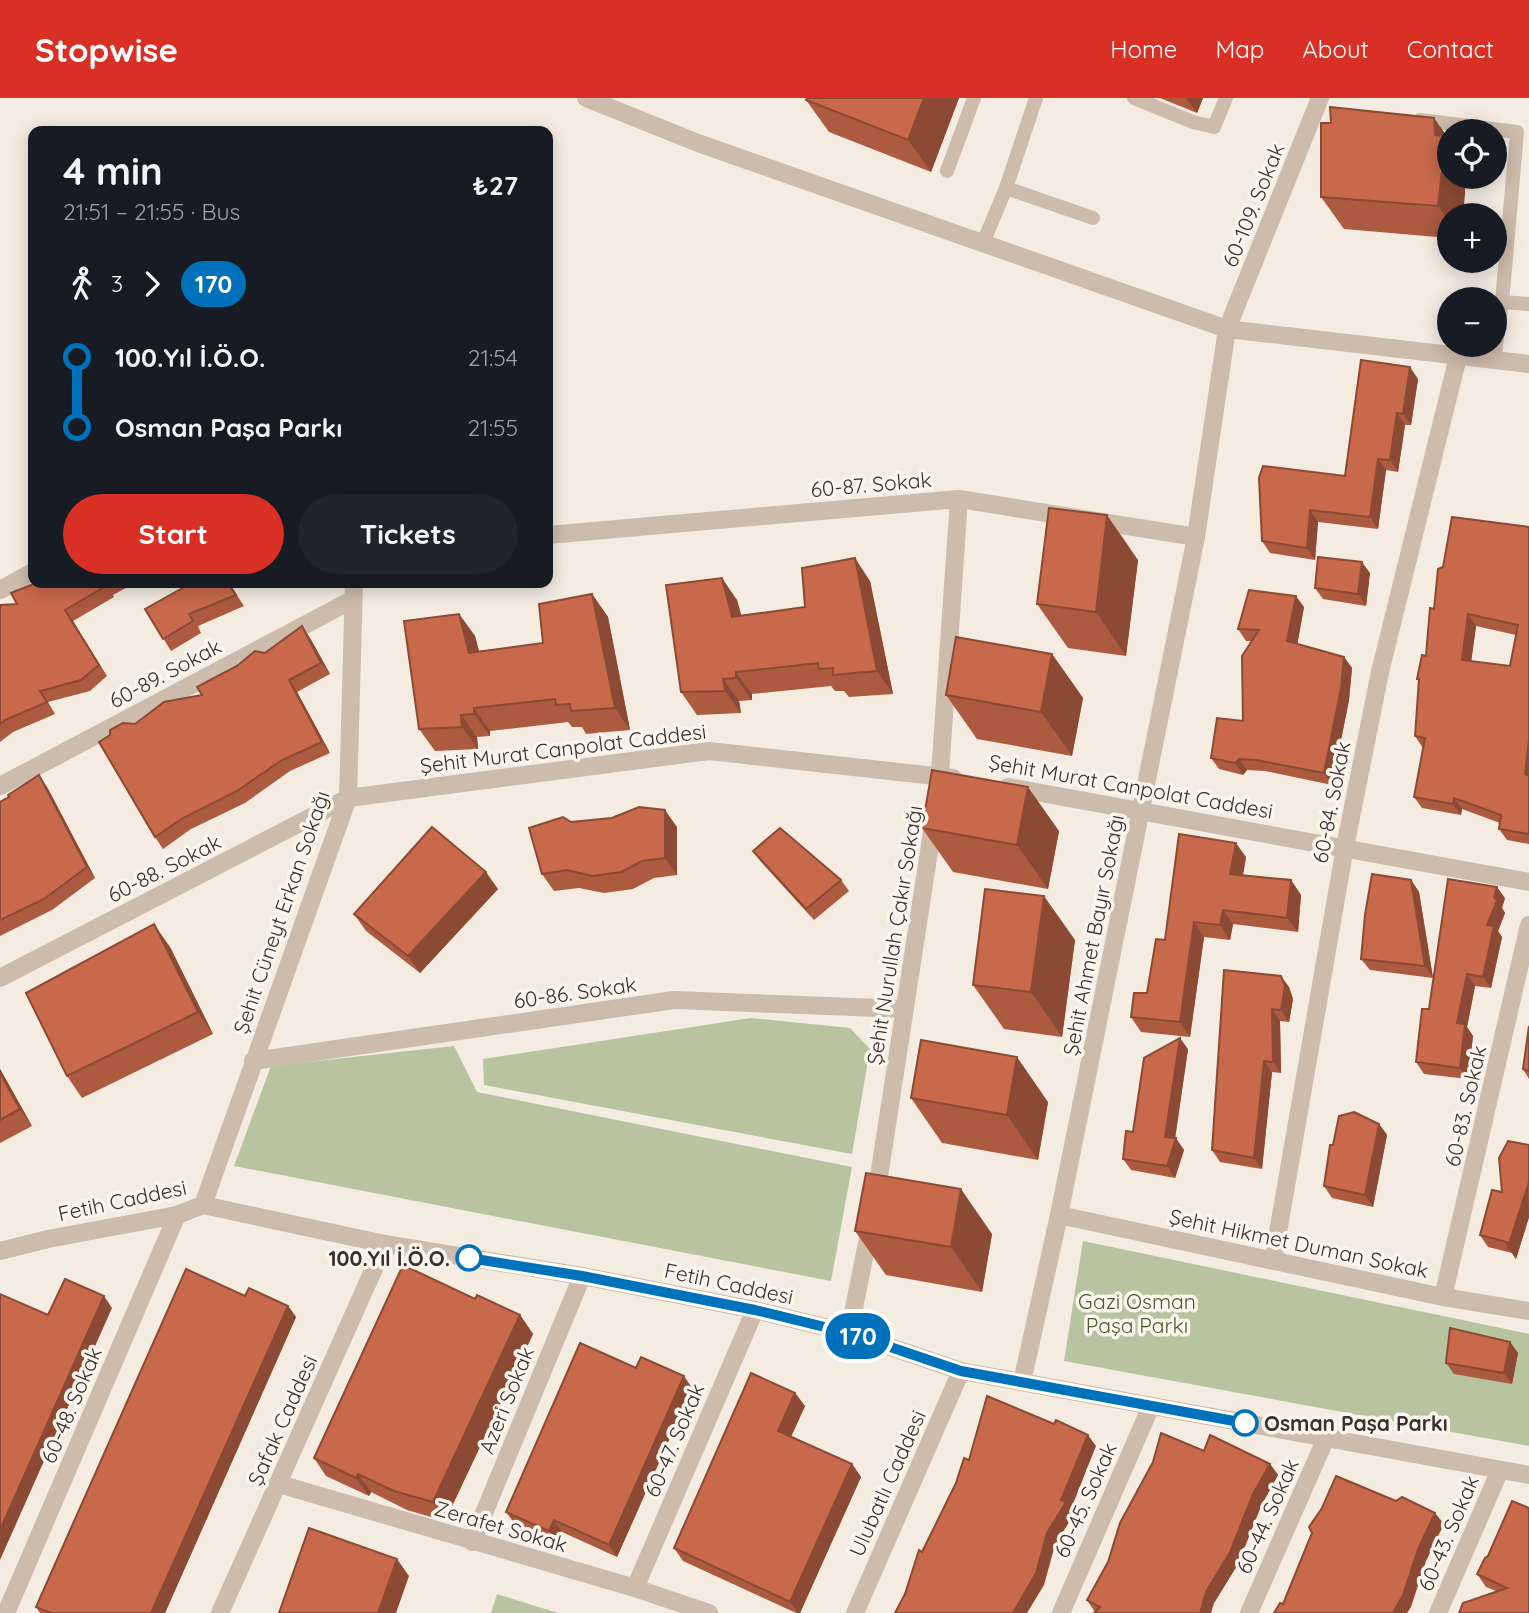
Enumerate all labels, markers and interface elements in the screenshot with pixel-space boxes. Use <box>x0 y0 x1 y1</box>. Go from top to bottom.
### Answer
text: Stopwise <box>35 29 178 70</box>
text: Home <box>1110 34 1177 64</box>
text: Map <box>1215 34 1264 64</box>
text: About <box>1302 34 1369 64</box>
text: Contact <box>1407 34 1494 64</box>
map controls <box>1437 119 1507 357</box>
button: locate <box>1437 119 1507 189</box>
street label: 60-109. Sokak <box>1216 139 1290 271</box>
text: 4 min <box>63 147 163 195</box>
text: ₺27 <box>472 169 518 202</box>
text: 21:51 – 21:55 · Bus <box>63 197 240 226</box>
button: + <box>1437 203 1507 273</box>
icon: walk <box>63 265 101 303</box>
icon: forward <box>133 265 171 303</box>
text: 3 <box>111 269 123 298</box>
text: 170 <box>195 269 232 299</box>
button: − <box>1437 287 1507 357</box>
text: 100.Yıl İ.Ö.O. <box>115 341 266 374</box>
text: 21:54 <box>468 343 518 372</box>
text: Osman Paşa Parkı <box>115 411 342 444</box>
text: 21:55 <box>467 413 518 442</box>
street label: 60-87. Sokak <box>809 466 933 502</box>
button: Start <box>63 494 284 574</box>
button: Tickets <box>298 494 518 574</box>
street label: 60-89. Sokak <box>104 633 226 713</box>
street label: Şehit Murat Canpolat Caddesi <box>418 718 708 778</box>
street label: 60-84. Sokak <box>1306 739 1356 865</box>
street label: Şehit Murat Canpolat Caddesi <box>987 748 1275 824</box>
street label: Şehit Cüneyt Erkan Sokağı <box>227 787 335 1037</box>
street label: Şehit Nurullah Çakır Sokağı <box>861 803 927 1067</box>
street label: Şehit Ahmet Bayır Sokağı <box>1057 812 1129 1058</box>
street label: 60-88. Sokak <box>103 828 225 908</box>
street label: 60-86. Sokak <box>512 971 638 1013</box>
street label: 60-83. Sokak <box>1438 1043 1492 1169</box>
street label: Fetih Caddesi <box>55 1174 189 1226</box>
street label: Şehit Hikmet Duman Sokak <box>1167 1203 1431 1283</box>
place label: 100.Yıl İ.Ö.O. <box>328 1245 450 1271</box>
marker: 100.Yıl İ.Ö.O. <box>456 1245 482 1271</box>
street label: Fetih Caddesi <box>662 1257 796 1309</box>
park label: Gazi Osman Paşa Parkı <box>1078 1288 1196 1338</box>
line badge: 170 <box>818 1313 898 1359</box>
text: 170 <box>839 1321 877 1351</box>
street label: 60-48. Sokak <box>35 1343 107 1467</box>
street label: Azeri Sokak <box>473 1343 539 1457</box>
street label: Şafak Caddesi <box>242 1351 322 1489</box>
street label: 60-47. Sokak <box>638 1379 710 1501</box>
street label: Ulubatlı Caddesi <box>843 1406 931 1560</box>
marker: Osman Paşa Parkı <box>1232 1410 1258 1436</box>
place label: Osman Paşa Parkı <box>1264 1410 1448 1436</box>
street label: 60-45. Sokak <box>1048 1438 1122 1562</box>
street label: 60-44. Sokak <box>1230 1454 1304 1578</box>
street label: 60-43. Sokak <box>1412 1471 1484 1595</box>
street label: Zerafet Sokak <box>432 1495 570 1557</box>

